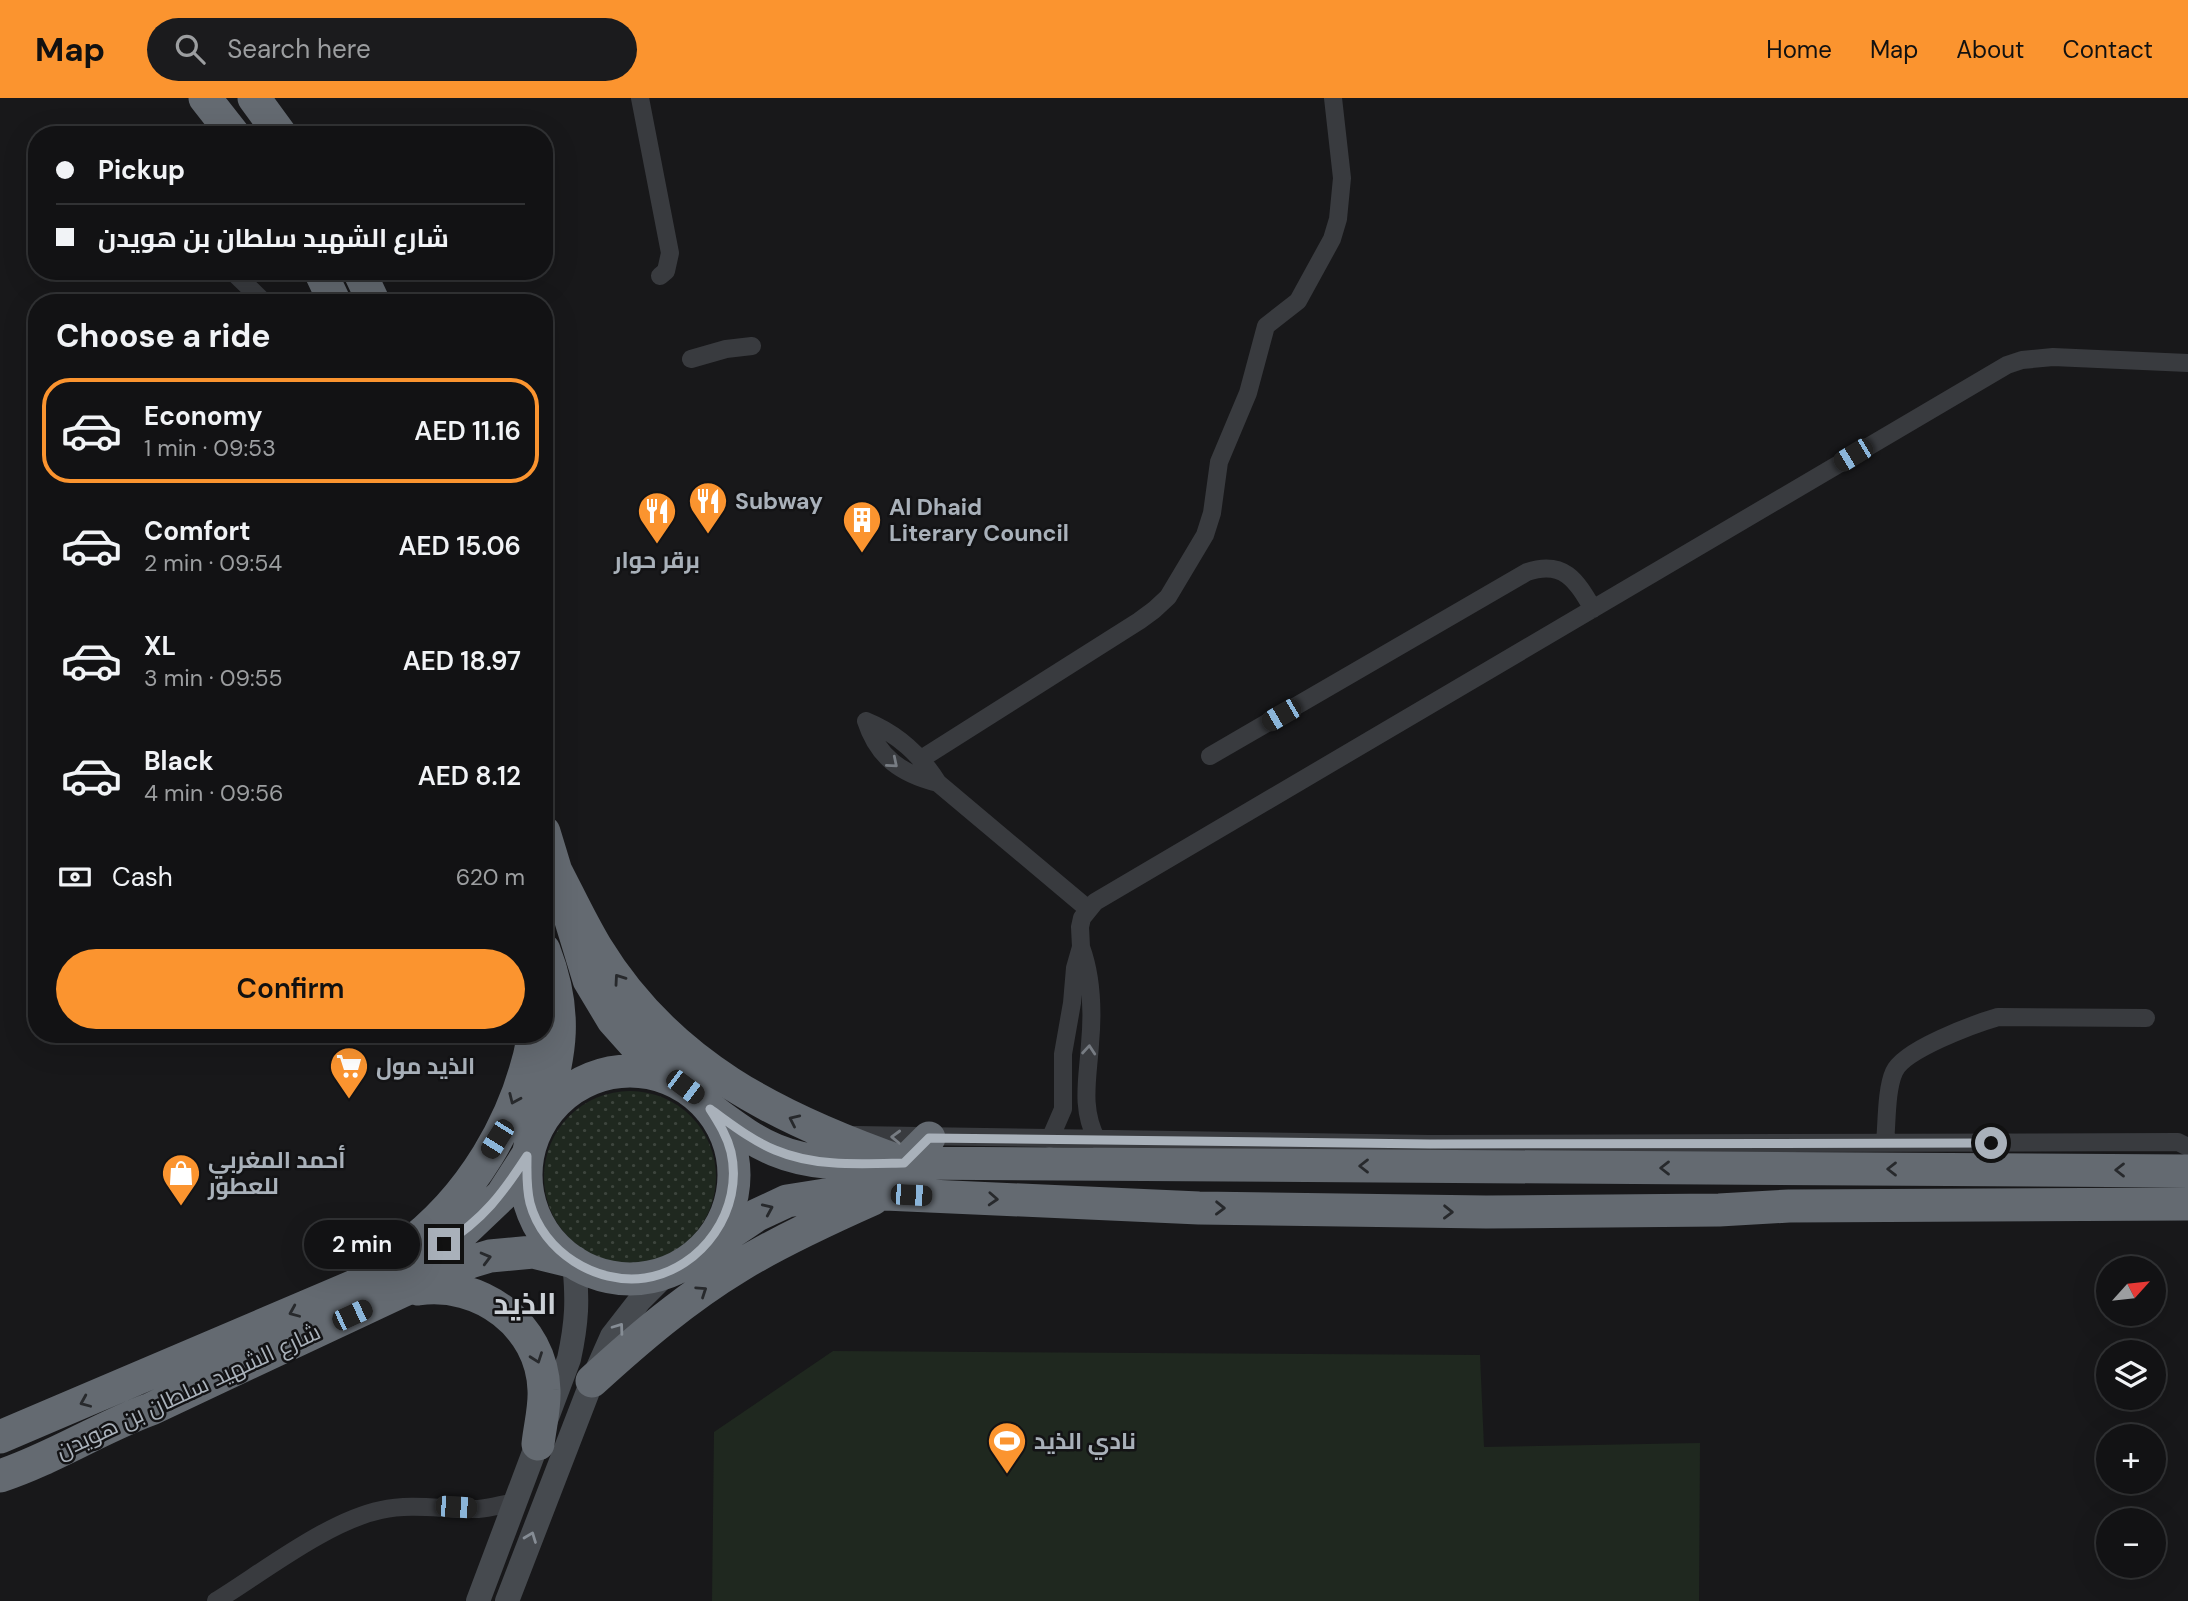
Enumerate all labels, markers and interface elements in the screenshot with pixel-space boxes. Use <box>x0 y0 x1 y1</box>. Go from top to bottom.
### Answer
search box <box>147 18 637 81</box>
text: Map <box>35 28 105 71</box>
icon: search <box>171 30 209 68</box>
text: Search here <box>227 32 371 66</box>
text: Home <box>1766 34 1832 65</box>
text: Map <box>1870 34 1918 65</box>
text: About <box>1956 34 2025 65</box>
text: Contact <box>2063 34 2153 65</box>
text: Pickup <box>98 153 185 187</box>
text: شارع الشهيد سلطان بن هويدن <box>98 221 449 255</box>
text: Choose a ride <box>56 315 271 357</box>
icon: car <box>60 399 123 462</box>
text: Economy <box>144 399 262 433</box>
text: AED 11.16 <box>414 414 521 448</box>
text: 1 min · 09:53 <box>144 433 276 463</box>
car <box>1830 435 1877 475</box>
restaurant icon: Subway <box>687 480 729 535</box>
place label: Subway <box>735 486 823 516</box>
restaurant icon: برقر حوار <box>636 490 678 545</box>
place label: Al Dhaid Literary Council <box>889 492 1069 548</box>
building icon: Al Dhaid Literary Council <box>841 499 883 554</box>
icon: car <box>60 514 123 577</box>
text: Comfort <box>144 514 250 548</box>
text: AED 15.06 <box>398 529 521 563</box>
place label: برقر حوار <box>613 545 700 575</box>
text: 2 min · 09:54 <box>144 548 282 578</box>
icon: car <box>60 629 123 692</box>
text: XL <box>144 629 176 663</box>
text: AED 18.97 <box>403 644 521 678</box>
text: 3 min · 09:55 <box>144 663 283 693</box>
car <box>1258 695 1305 735</box>
icon: car <box>60 744 123 807</box>
text: Black <box>144 744 214 778</box>
one-way arrow <box>884 755 897 767</box>
text: AED 8.12 <box>418 759 521 793</box>
text: 4 min · 09:56 <box>144 778 283 808</box>
icon: cash <box>56 858 94 896</box>
text: Cash <box>112 860 173 894</box>
text: 620 m <box>456 862 525 892</box>
button: Confirm <box>56 949 525 1029</box>
one-way arrow <box>615 974 627 987</box>
one-way arrow <box>1081 1044 1096 1055</box>
supermarket icon: الذيد مول <box>328 1045 370 1100</box>
place label: الذيد مول <box>376 1051 475 1081</box>
car <box>662 1066 709 1108</box>
one-way arrow <box>508 1092 522 1105</box>
one-way arrow <box>789 1114 802 1128</box>
car <box>477 1116 518 1162</box>
route start <box>1975 1127 2007 1159</box>
one-way arrow <box>890 1129 901 1144</box>
place label: أحمد المغربي للعطور <box>207 1145 345 1201</box>
shop icon: أحمد المغربي للعطور <box>160 1152 202 1207</box>
one-way arrow <box>1358 1158 1369 1174</box>
one-way arrow <box>1659 1160 1670 1175</box>
one-way arrow <box>1887 1161 1897 1177</box>
one-way arrow <box>2114 1162 2125 1178</box>
car <box>890 1183 933 1207</box>
one-way arrow <box>988 1191 999 1206</box>
one-way arrow <box>1215 1201 1226 1216</box>
one-way arrow <box>761 1204 773 1218</box>
one-way arrow <box>1442 1204 1453 1219</box>
callout: 2 min <box>304 1220 420 1268</box>
route end <box>428 1228 460 1260</box>
text: 2 min <box>332 1229 392 1259</box>
one-way arrow <box>480 1251 492 1266</box>
north arrow <box>2096 1256 2166 1326</box>
map controls <box>2096 1256 2166 1578</box>
district label: الذيد <box>494 1284 556 1323</box>
one-way arrow <box>694 1286 707 1299</box>
car <box>329 1297 376 1333</box>
one-way arrow <box>288 1304 300 1318</box>
street label: شارع الشهيد سلطان بن هويدن <box>51 1316 326 1466</box>
one-way arrow <box>610 1323 623 1336</box>
button: layers <box>2096 1340 2166 1410</box>
one-way arrow <box>529 1351 543 1363</box>
one-way arrow <box>79 1394 91 1408</box>
sports icon: نادي الذيد <box>986 1420 1028 1475</box>
button: + <box>2096 1424 2166 1494</box>
place label: نادي الذيد <box>1034 1426 1136 1460</box>
car <box>435 1495 478 1519</box>
button: − <box>2096 1508 2166 1578</box>
one-way arrow <box>523 1532 537 1544</box>

